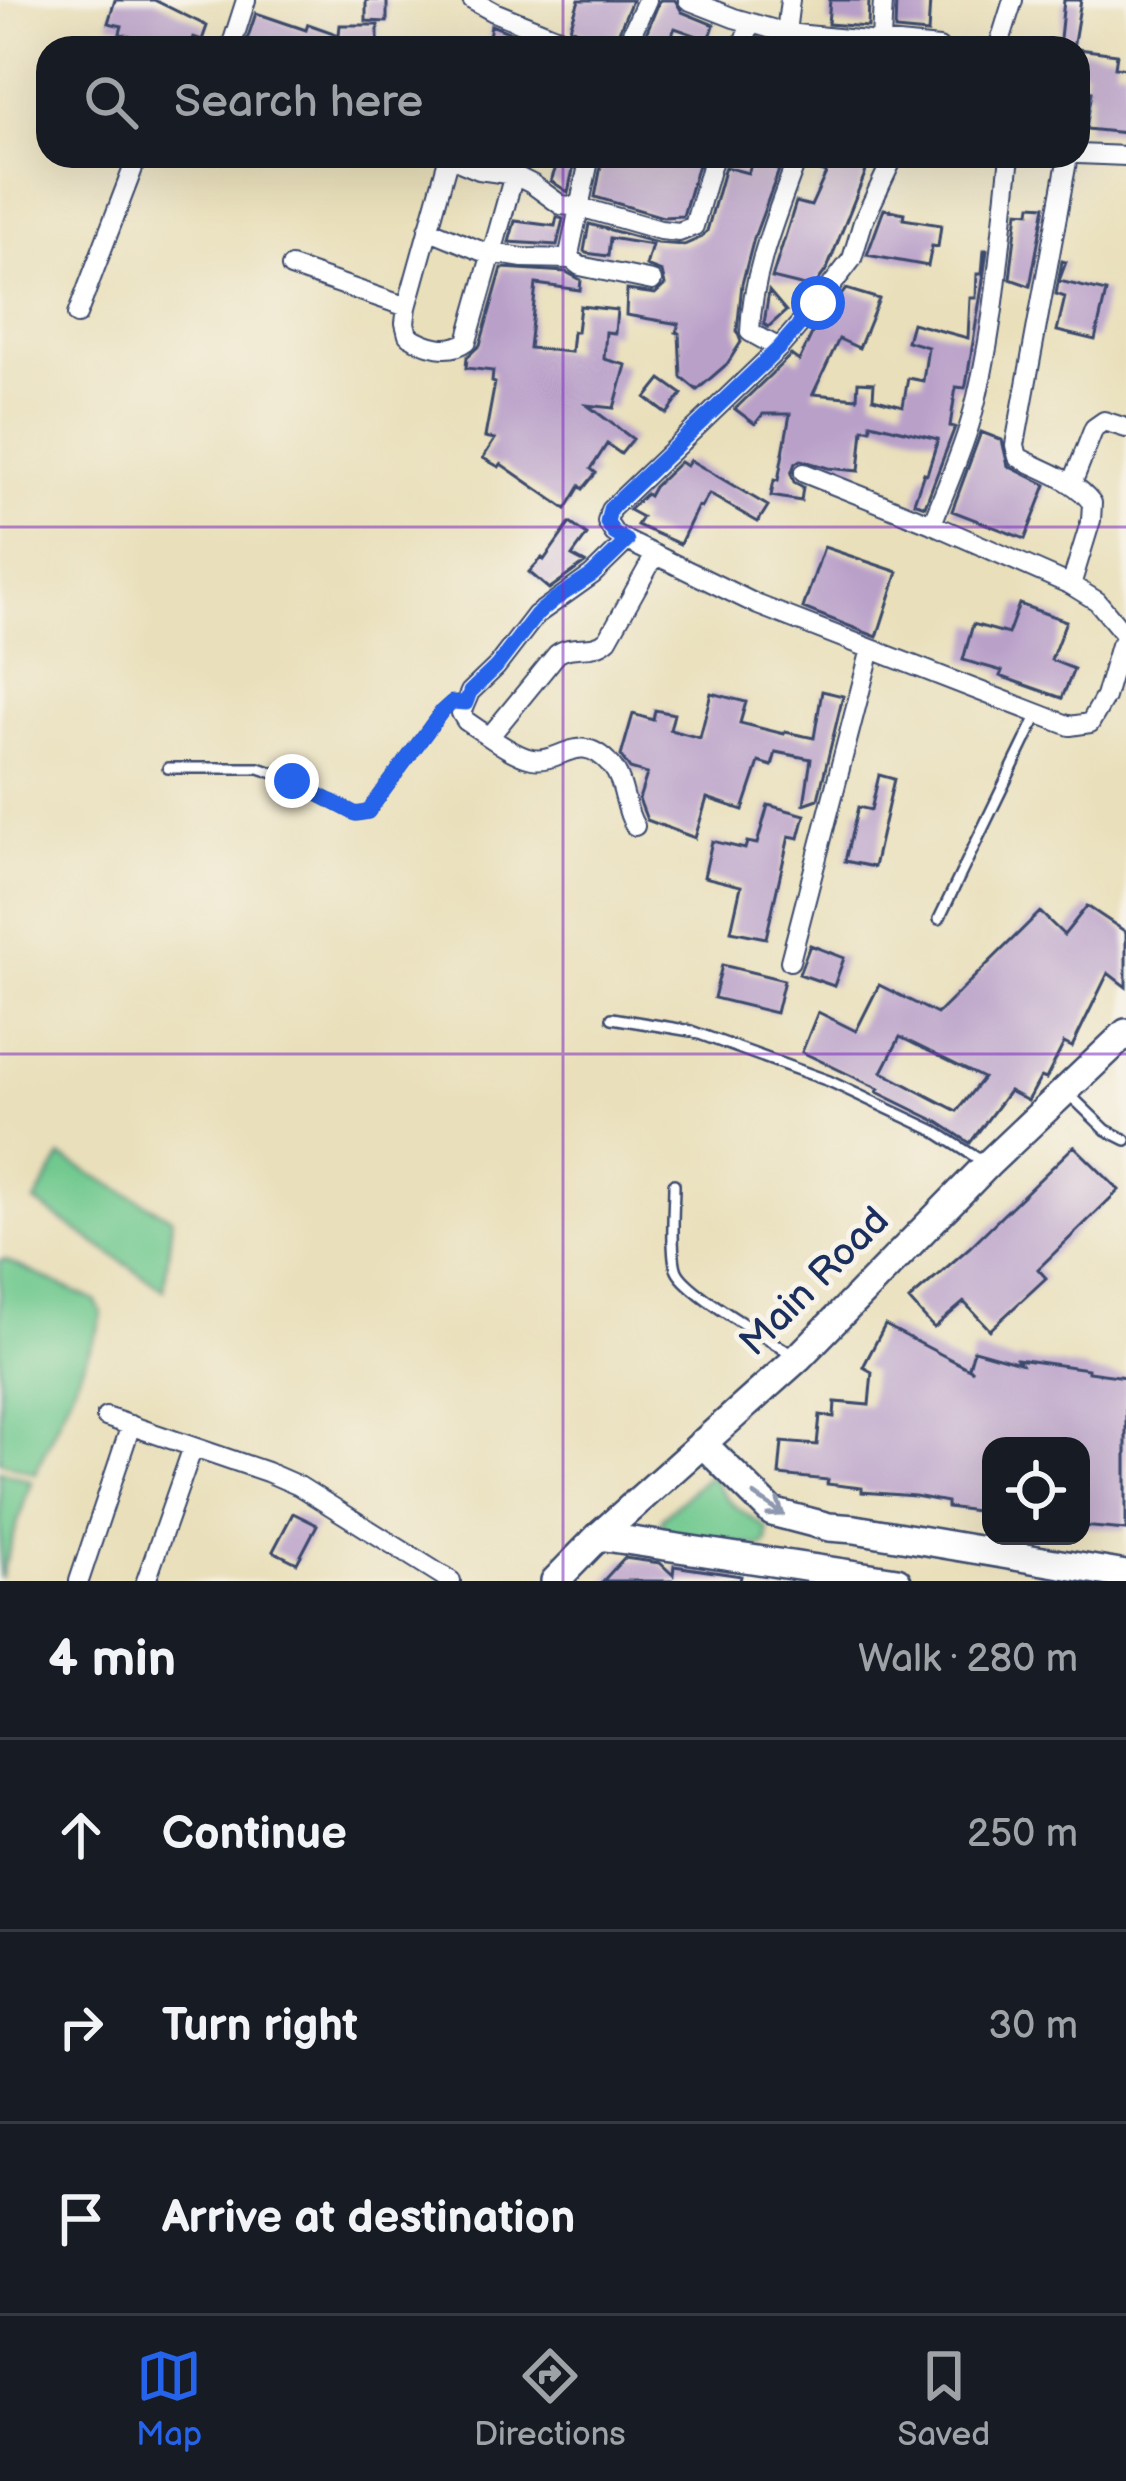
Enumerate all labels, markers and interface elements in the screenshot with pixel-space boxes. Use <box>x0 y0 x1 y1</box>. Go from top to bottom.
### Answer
search box <box>36 36 1090 168</box>
icon: search <box>78 69 144 135</box>
text: Search here <box>174 75 423 130</box>
route start <box>791 276 845 330</box>
route end <box>265 754 319 808</box>
street label: Main Road <box>731 1198 899 1366</box>
map controls <box>982 1437 1090 1545</box>
button: locate <box>982 1437 1090 1545</box>
one-way arrow <box>752 1492 785 1517</box>
text: 4 min <box>48 1629 176 1690</box>
text: Walk · 280 m <box>858 1636 1078 1683</box>
icon: ahead <box>48 1802 114 1868</box>
text: Continue <box>162 1807 347 1862</box>
text: 250 m <box>967 1811 1078 1858</box>
icon: right <box>48 1994 114 2060</box>
text: Turn right <box>162 1999 358 2054</box>
text: 30 m <box>988 2003 1078 2050</box>
icon: arrive <box>48 2186 114 2252</box>
text: Arrive at destination <box>162 2191 575 2246</box>
tab: Map <box>136 2343 202 2455</box>
tab: Directions <box>474 2343 626 2455</box>
tab: Saved <box>897 2343 990 2455</box>

